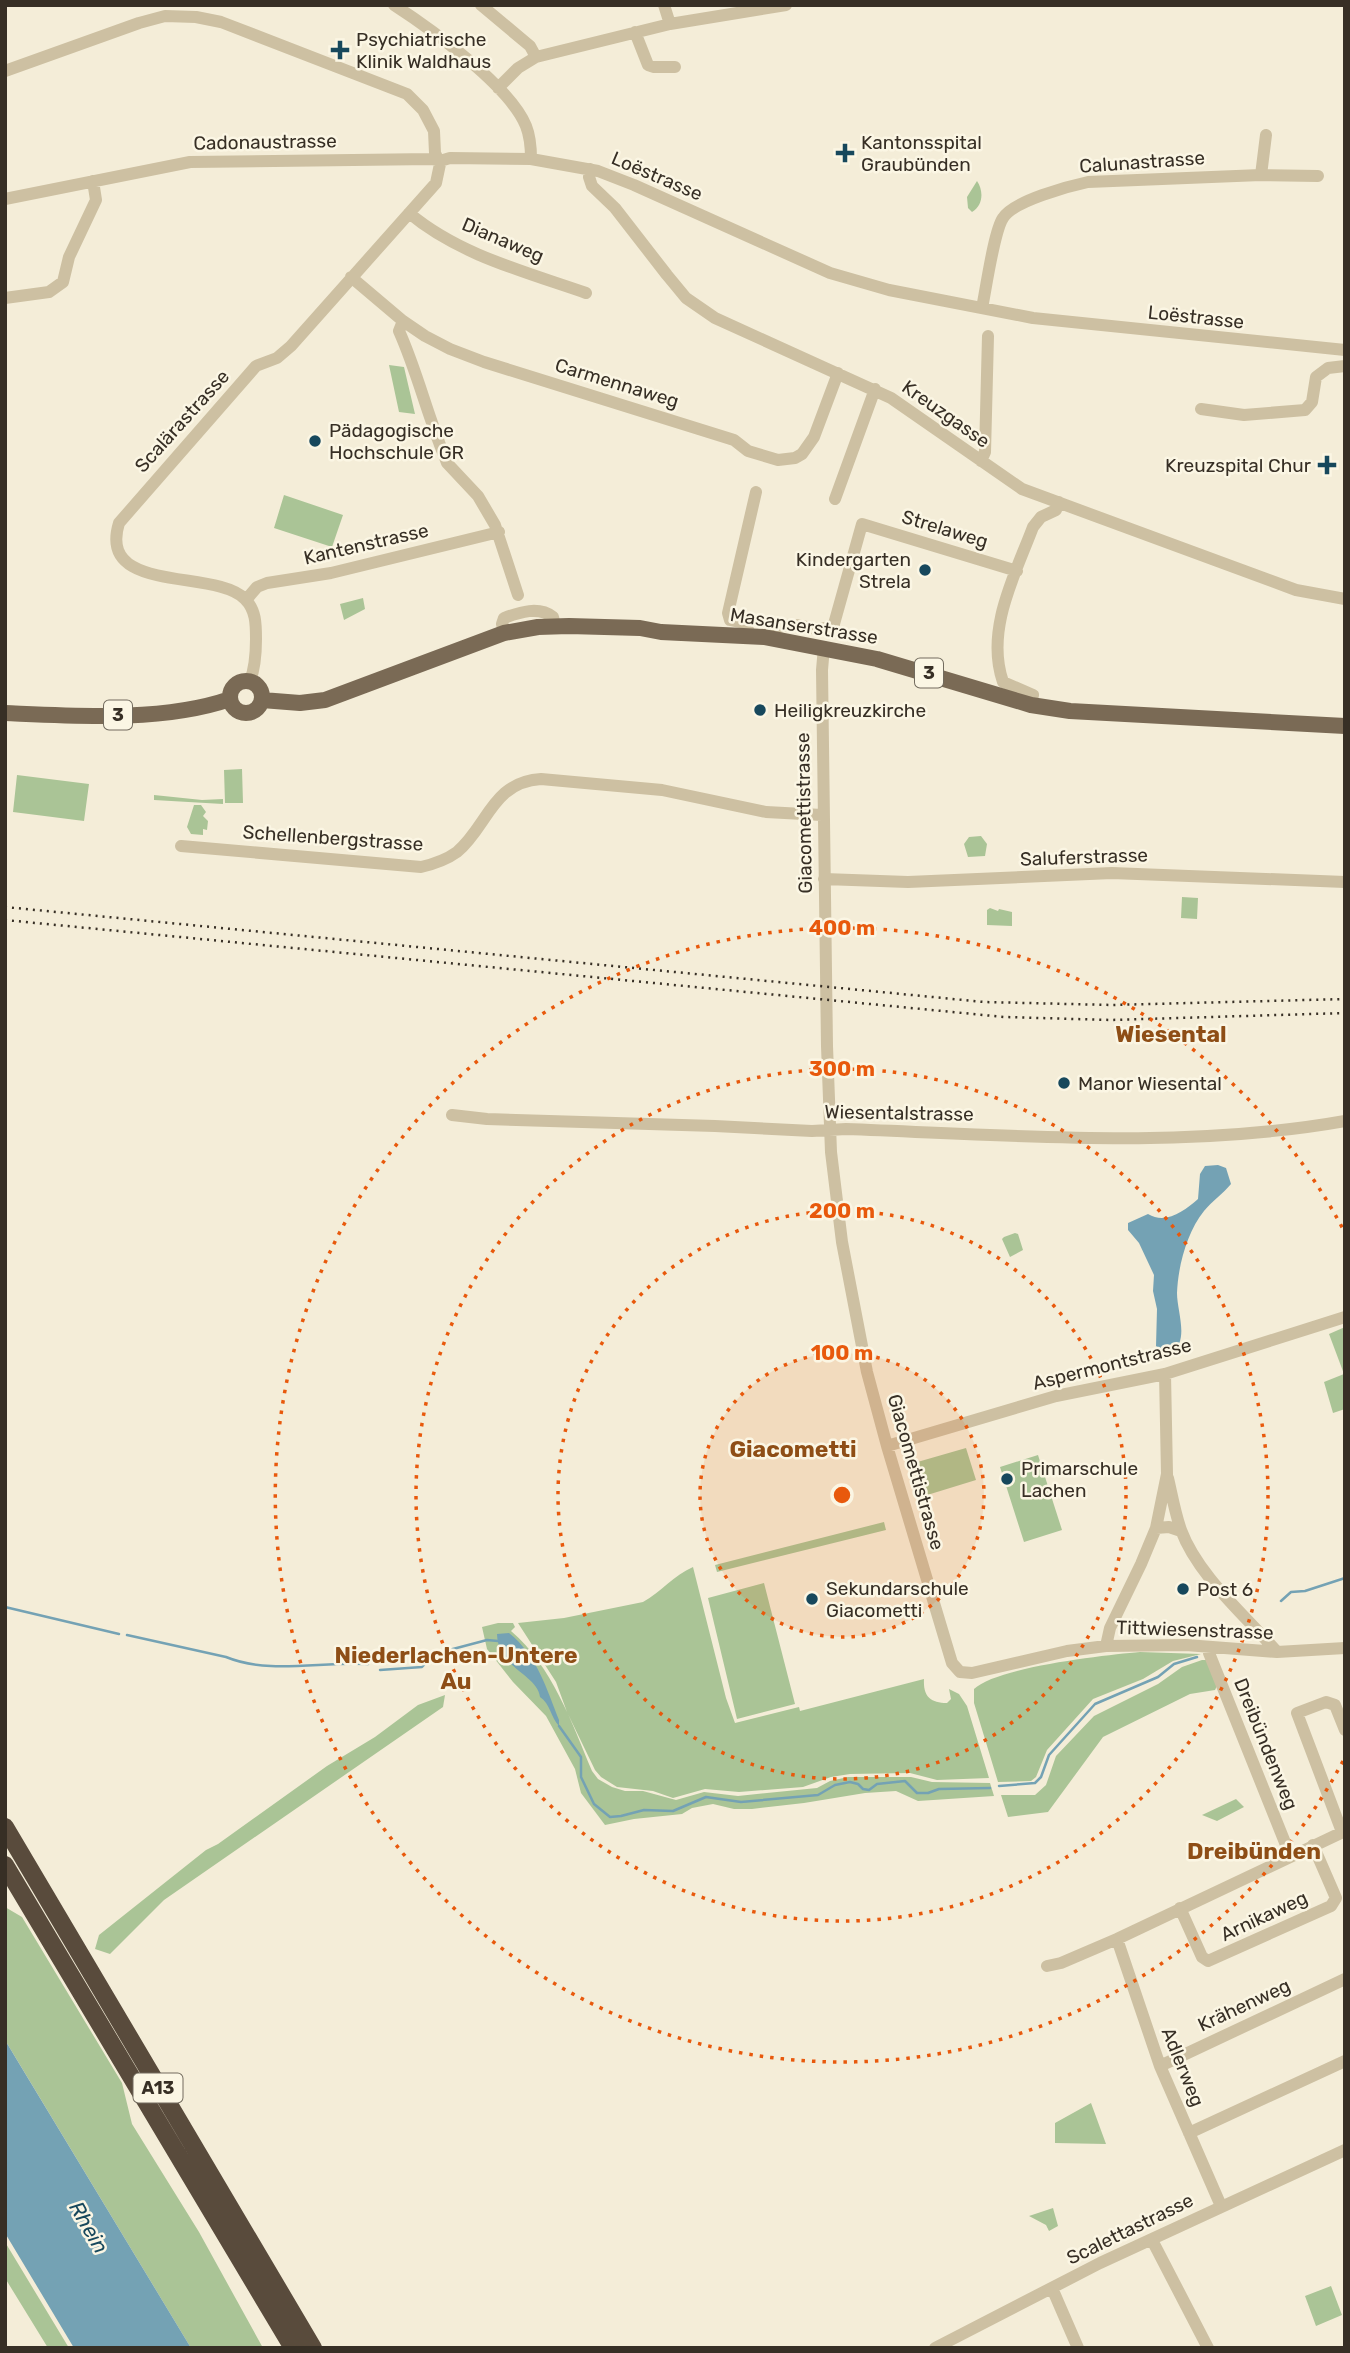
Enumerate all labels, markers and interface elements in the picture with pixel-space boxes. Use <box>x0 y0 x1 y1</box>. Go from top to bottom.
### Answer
place label: Psychiatrische Klinik Waldhaus <box>356 28 491 73</box>
marker: Psychiatrische Klinik Waldhaus <box>330 40 350 60</box>
street label: Cadonaustrasse <box>193 129 337 155</box>
place label: Kantonsspital Graubünden <box>861 131 982 176</box>
marker: Kantonsspital Graubünden <box>835 143 855 163</box>
street label: Calunastrasse <box>1078 146 1206 178</box>
street label: Loëstrasse <box>608 147 706 205</box>
street label: Dianaweg <box>458 212 548 268</box>
street label: Loëstrasse <box>1147 301 1245 333</box>
street label: Carmennaweg <box>552 353 682 413</box>
street label: Scalärastrasse <box>130 365 234 477</box>
street label: Kreuzgasse <box>898 375 994 453</box>
place label: Pädagogische Hochschule GR <box>329 419 464 464</box>
marker: Pädagogische Hochschule GR <box>307 433 323 449</box>
place label: Kreuzspital Chur <box>1165 454 1312 477</box>
marker: Kreuzspital Chur <box>1317 455 1337 475</box>
street label: Strelaweg <box>899 505 991 553</box>
street label: Kantenstrasse <box>301 518 431 570</box>
place label: Kindergarten Strela <box>796 548 911 593</box>
marker: Kindergarten Strela <box>917 562 933 578</box>
street label: Masanserstrasse <box>728 603 880 649</box>
road number: 3 <box>915 658 943 688</box>
place label: Heiligkreuzkirche <box>774 699 926 722</box>
road number: 3 <box>104 700 132 730</box>
marker: Heiligkreuzkirche <box>752 702 768 718</box>
street label: Giacomettistrasse <box>791 732 817 894</box>
street label: Schellenbergstrasse <box>242 820 424 856</box>
street label: Saluferstrasse <box>1020 843 1148 871</box>
text: 400 m <box>809 915 875 940</box>
district label: Wiesental <box>1115 1020 1227 1048</box>
text: 300 m <box>809 1056 875 1081</box>
place label: Manor Wiesental <box>1078 1072 1222 1095</box>
marker: Manor Wiesental <box>1056 1075 1072 1091</box>
street label: Wiesentalstrasse <box>824 1100 974 1126</box>
text: 200 m <box>809 1198 875 1223</box>
street label: Aspermontstrasse <box>1030 1333 1194 1395</box>
text: 100 m <box>811 1340 873 1365</box>
street label: Giacomettistrasse <box>883 1391 949 1553</box>
district label: Giacometti <box>729 1435 857 1463</box>
place label: Primarschule Lachen <box>1021 1457 1138 1502</box>
marker: Primarschule Lachen <box>999 1471 1015 1487</box>
centre of rings <box>830 1483 854 1507</box>
place label: Sekundarschule Giacometti <box>826 1577 969 1622</box>
place label: Post 6 <box>1197 1578 1253 1601</box>
marker: Post 6 <box>1175 1581 1191 1597</box>
marker: Sekundarschule Giacometti <box>804 1591 820 1607</box>
street label: Tittwiesenstrasse <box>1116 1616 1274 1644</box>
district label: Niederlachen-Untere Au <box>334 1641 578 1695</box>
street label: Dreibündenweg <box>1229 1675 1303 1813</box>
district label: Dreibünden <box>1187 1837 1321 1865</box>
street label: Arnikaweg <box>1217 1886 1311 1946</box>
street label: Krähenweg <box>1194 1974 1294 2036</box>
street label: Adlerweg <box>1157 2024 1209 2110</box>
road number: A13 <box>134 2074 182 2102</box>
street label: Scalettastrasse <box>1063 2188 1197 2270</box>
water label: Rhein <box>64 2196 114 2258</box>

